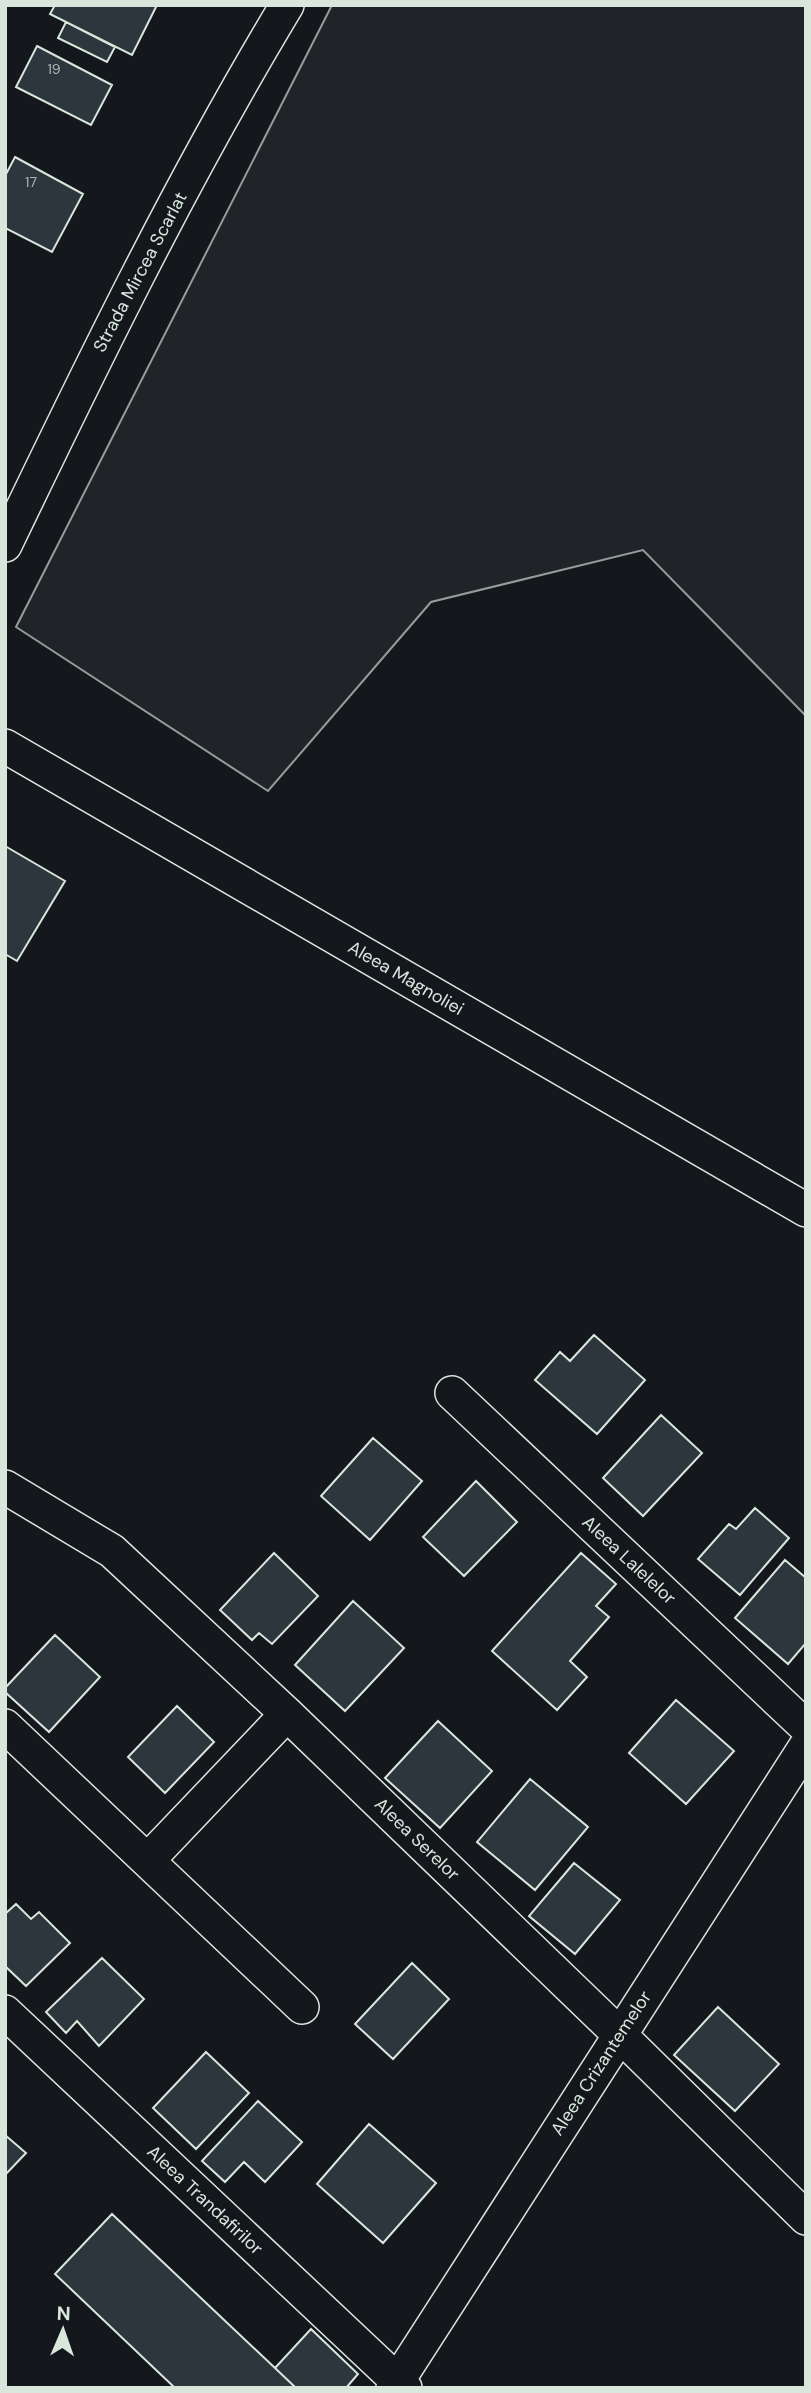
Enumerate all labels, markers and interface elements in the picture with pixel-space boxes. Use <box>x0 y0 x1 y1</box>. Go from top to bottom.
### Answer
house number: 19 <box>47 60 61 78</box>
house number: 17 <box>25 173 37 191</box>
street label: Strada Mircea Scarlat <box>88 188 192 356</box>
street label: Aleea Magnoliei <box>344 935 468 1021</box>
street label: Aleea Lalelelor <box>577 1510 681 1610</box>
street label: Aleea Serelor <box>369 1792 465 1886</box>
street label: Aleea Crizantemelor <box>545 1986 657 2140</box>
street label: Aleea Trandafirilor <box>142 2140 268 2260</box>
north arrow <box>28 2295 98 2365</box>
text: N <box>56 2301 71 2326</box>

